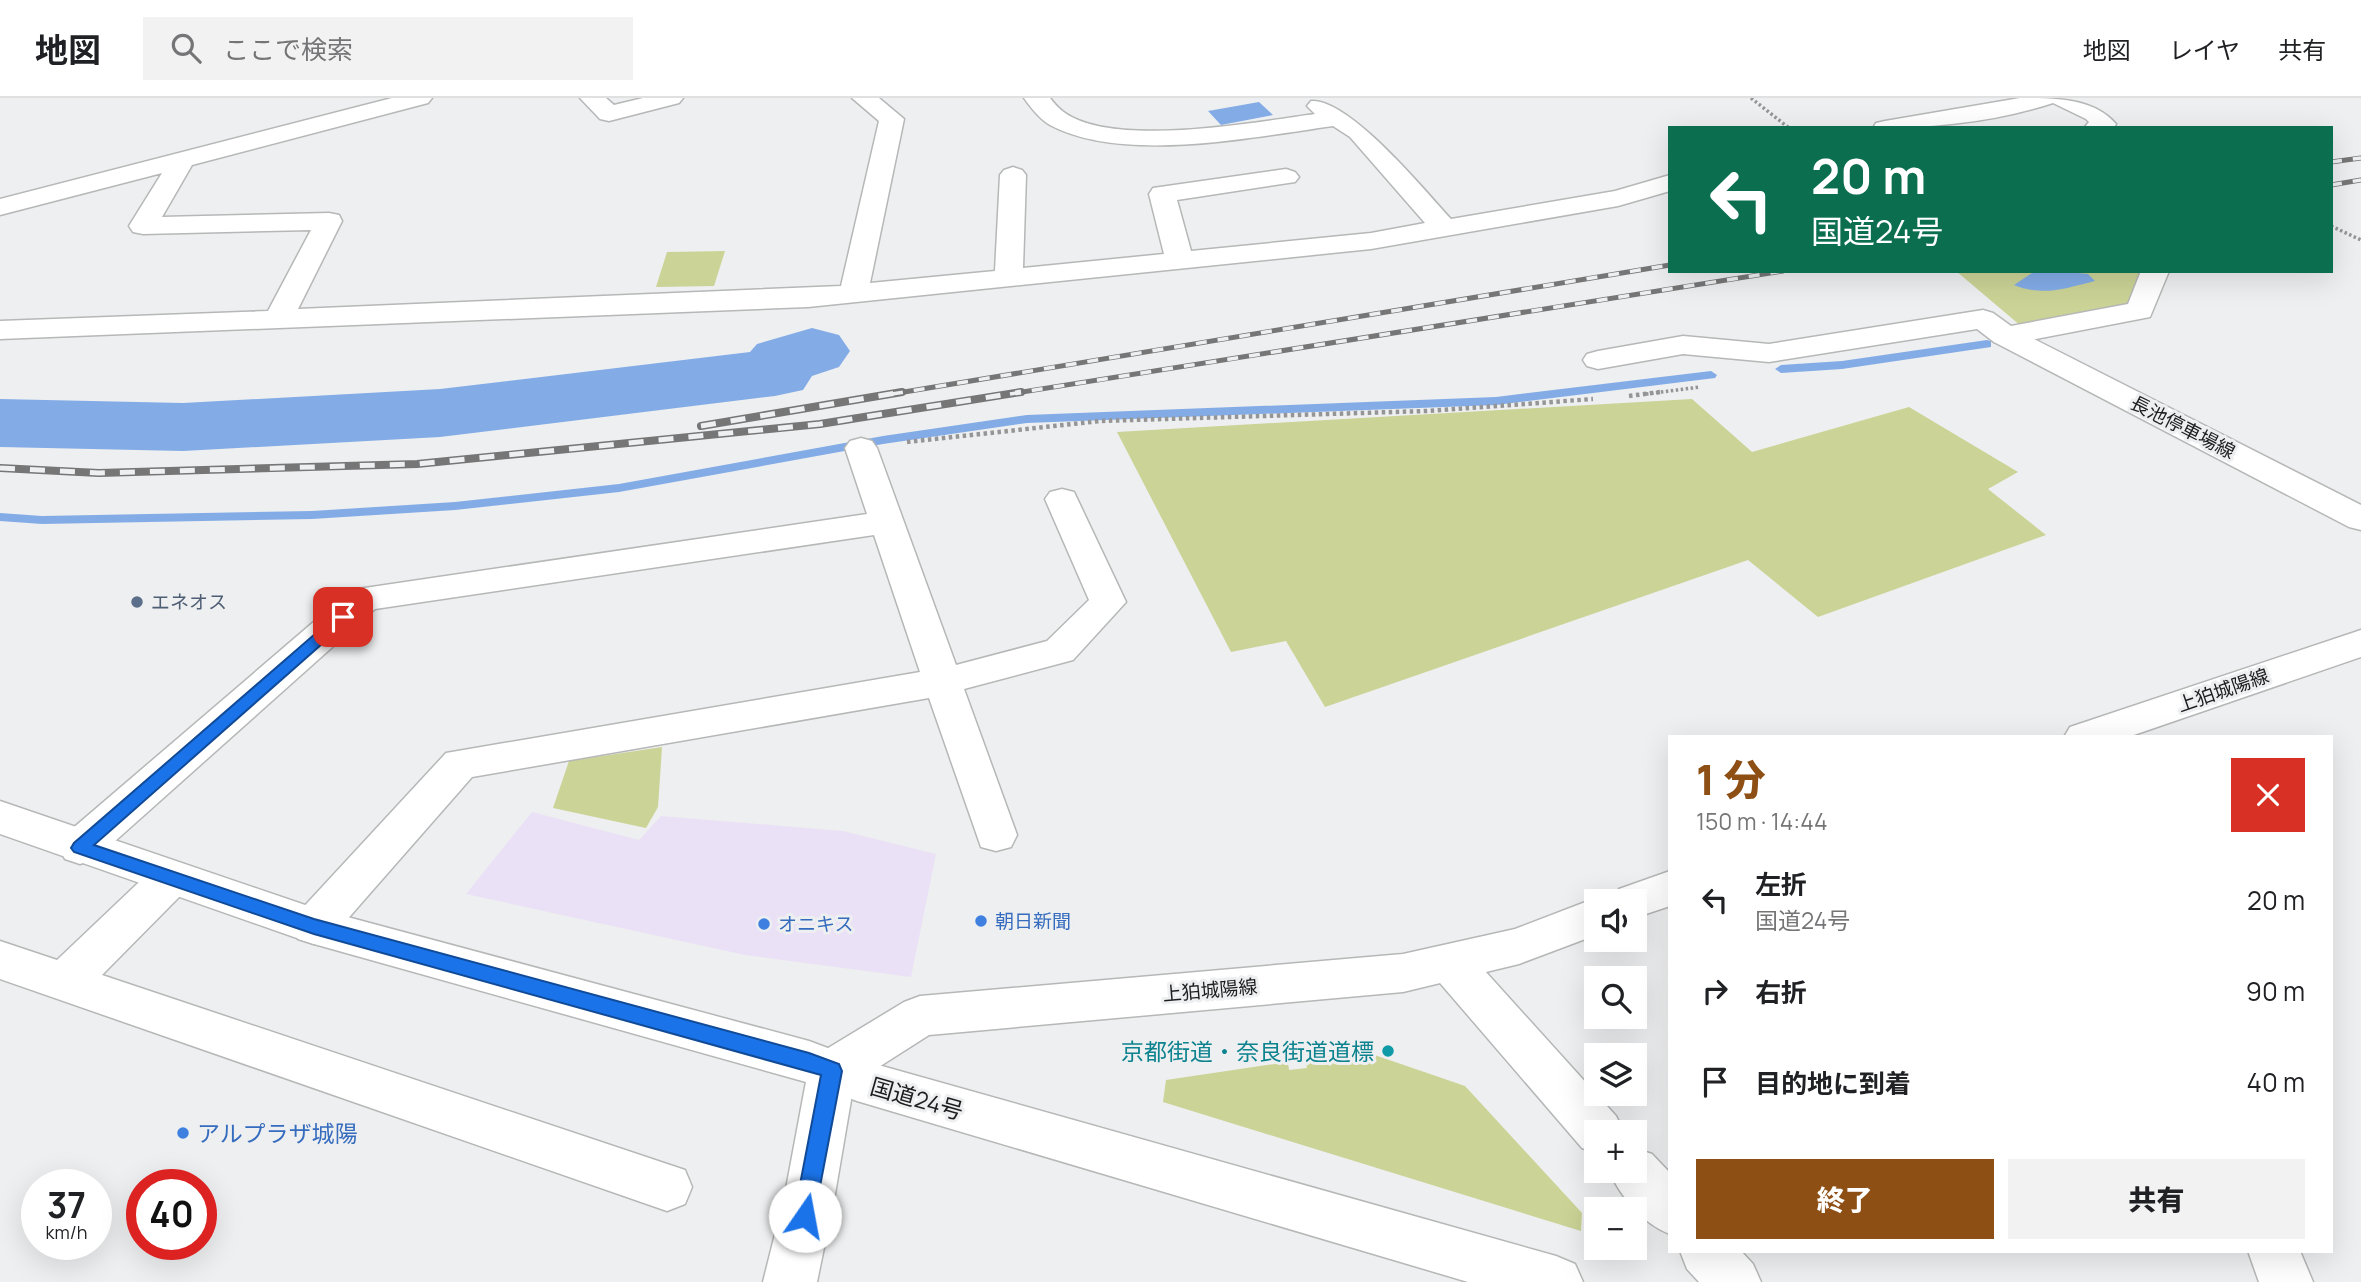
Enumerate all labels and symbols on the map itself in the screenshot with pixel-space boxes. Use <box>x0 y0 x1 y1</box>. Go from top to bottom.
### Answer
street label: 長池停車場線 <box>2126 390 2240 464</box>
pin <box>313 587 373 647</box>
place label: エネオス <box>151 589 227 615</box>
marker: エネオス <box>129 594 145 610</box>
street label: 上狛城陽線 <box>2174 662 2272 718</box>
place label: 朝日新聞 <box>995 908 1071 934</box>
place label: オニキス <box>778 911 853 937</box>
marker: 朝日新聞 <box>973 913 989 929</box>
marker: オニキス <box>756 916 772 932</box>
street label: 上狛城陽線 <box>1162 973 1258 1007</box>
place label: 京都街道・奈良街道道標 <box>1121 1035 1374 1067</box>
marker: 京都街道・奈良街道道標 <box>1380 1043 1396 1059</box>
street label: 国道24号 <box>867 1069 967 1127</box>
place label: アルプラザ城陽 <box>197 1117 358 1149</box>
marker: アルプラザ城陽 <box>175 1125 191 1141</box>
speed limit sign: 40 <box>126 1169 217 1260</box>
position arrow <box>768 1179 842 1253</box>

